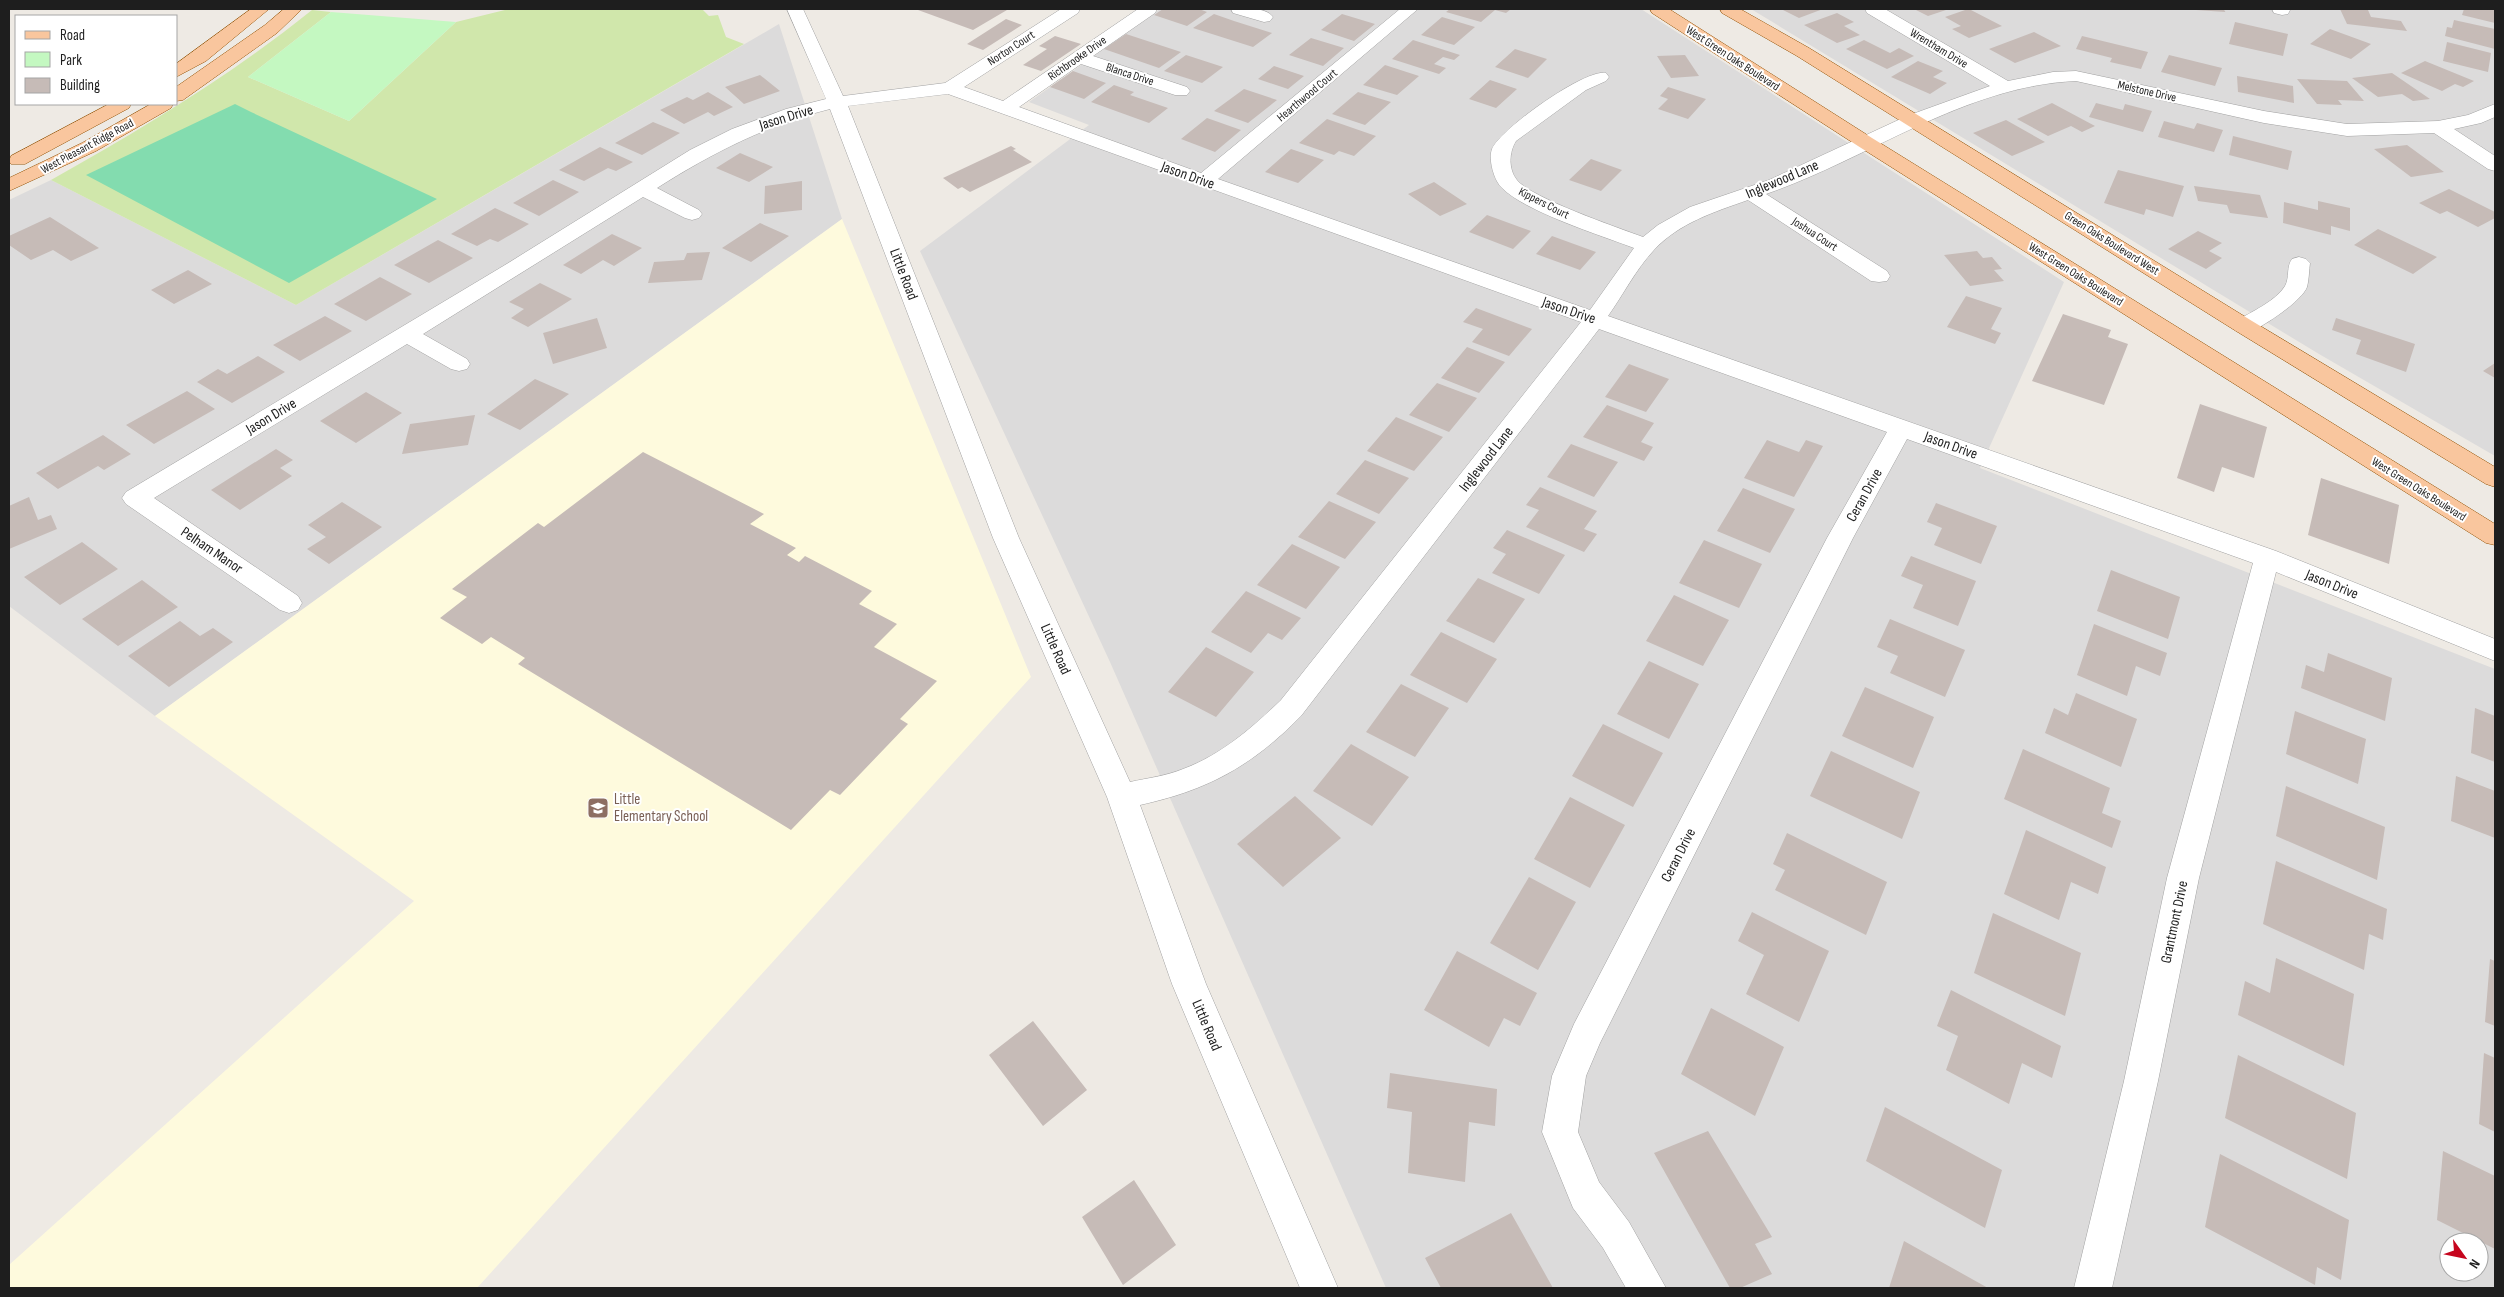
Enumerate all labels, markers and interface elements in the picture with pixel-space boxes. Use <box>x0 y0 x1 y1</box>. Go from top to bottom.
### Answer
legend <box>15 15 178 105</box>
street label: West Green Oaks Boulevard <box>1683 22 1783 94</box>
street label: Wrentham Drive <box>1907 25 1971 72</box>
text: Road <box>60 26 85 45</box>
street label: Norton Court <box>985 27 1038 69</box>
street label: Richbrooke Drive <box>1045 33 1110 84</box>
text: Park <box>60 51 82 70</box>
street label: Blanca Drive <box>1104 60 1156 89</box>
street label: Hearthwood Court <box>1274 65 1341 125</box>
text: Building <box>60 76 100 95</box>
street label: Melstone Drive <box>2116 77 2178 106</box>
street label: Jason Drive <box>756 100 815 135</box>
street label: West Pleasant Ridge Road <box>38 116 136 177</box>
street label: Inglewood Lane <box>1743 156 1822 203</box>
street label: Jason Drive <box>1158 157 1217 194</box>
street label: Kippers Court <box>1516 184 1572 223</box>
street label: Green Oaks Boulevard West <box>2062 208 2162 279</box>
street label: Joshua Court <box>1788 214 1841 255</box>
street label: West Green Oaks Boulevard <box>2026 239 2126 310</box>
street label: Little Road <box>885 246 922 303</box>
street label: Jason Drive <box>1539 292 1598 328</box>
street label: Jason Drive <box>242 394 300 439</box>
street label: Inglewood Lane <box>1455 423 1518 496</box>
street label: Jason Drive <box>1921 427 1980 464</box>
street label: West Green Oaks Boulevard <box>2369 454 2469 525</box>
street label: Ceran Drive <box>1842 465 1887 525</box>
street label: Pelham Manor <box>177 523 247 579</box>
street label: Jason Drive <box>2302 565 2361 604</box>
street label: Little Road <box>1036 621 1075 678</box>
place label: Little Elementary School <box>614 790 708 826</box>
school or university icon: Little Elementary School <box>586 796 610 820</box>
street label: Ceran Drive <box>1657 825 1700 885</box>
street label: Grantmont Drive <box>2156 879 2193 965</box>
street label: Little Road <box>1187 997 1226 1054</box>
north arrow <box>2439 1232 2489 1282</box>
text: N <box>2465 1256 2484 1272</box>

